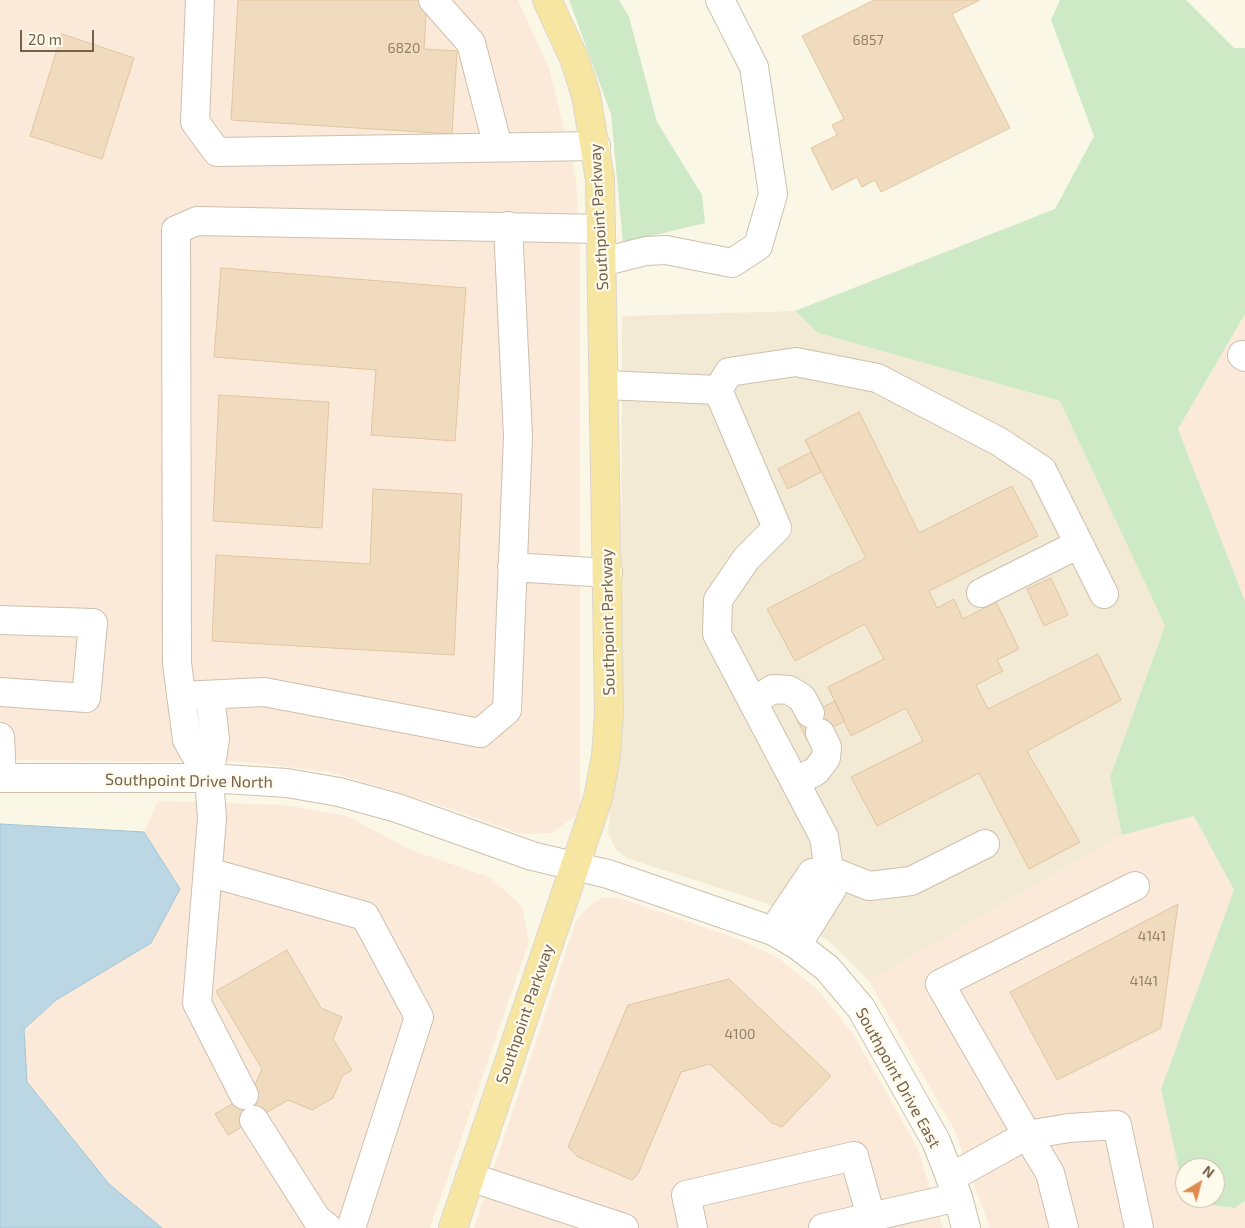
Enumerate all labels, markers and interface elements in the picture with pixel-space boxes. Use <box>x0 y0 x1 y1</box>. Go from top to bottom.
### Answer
scale bar <box>22 20 96 52</box>
text: 20 m <box>28 30 62 48</box>
house number: 6857 <box>852 32 884 48</box>
house number: 6820 <box>388 40 420 56</box>
street label: Southpoint Parkway <box>586 143 612 291</box>
street label: Southpoint Parkway <box>597 548 619 696</box>
street label: Southpoint Drive North <box>105 770 273 792</box>
house number: 4141 <box>1138 928 1166 944</box>
street label: Southpoint Parkway <box>492 941 558 1087</box>
house number: 4141 <box>1130 973 1158 989</box>
street label: Southpoint Drive East <box>851 1005 945 1151</box>
house number: 4100 <box>724 1026 756 1042</box>
north arrow <box>1175 1158 1225 1208</box>
text: N <box>1200 1162 1218 1181</box>

